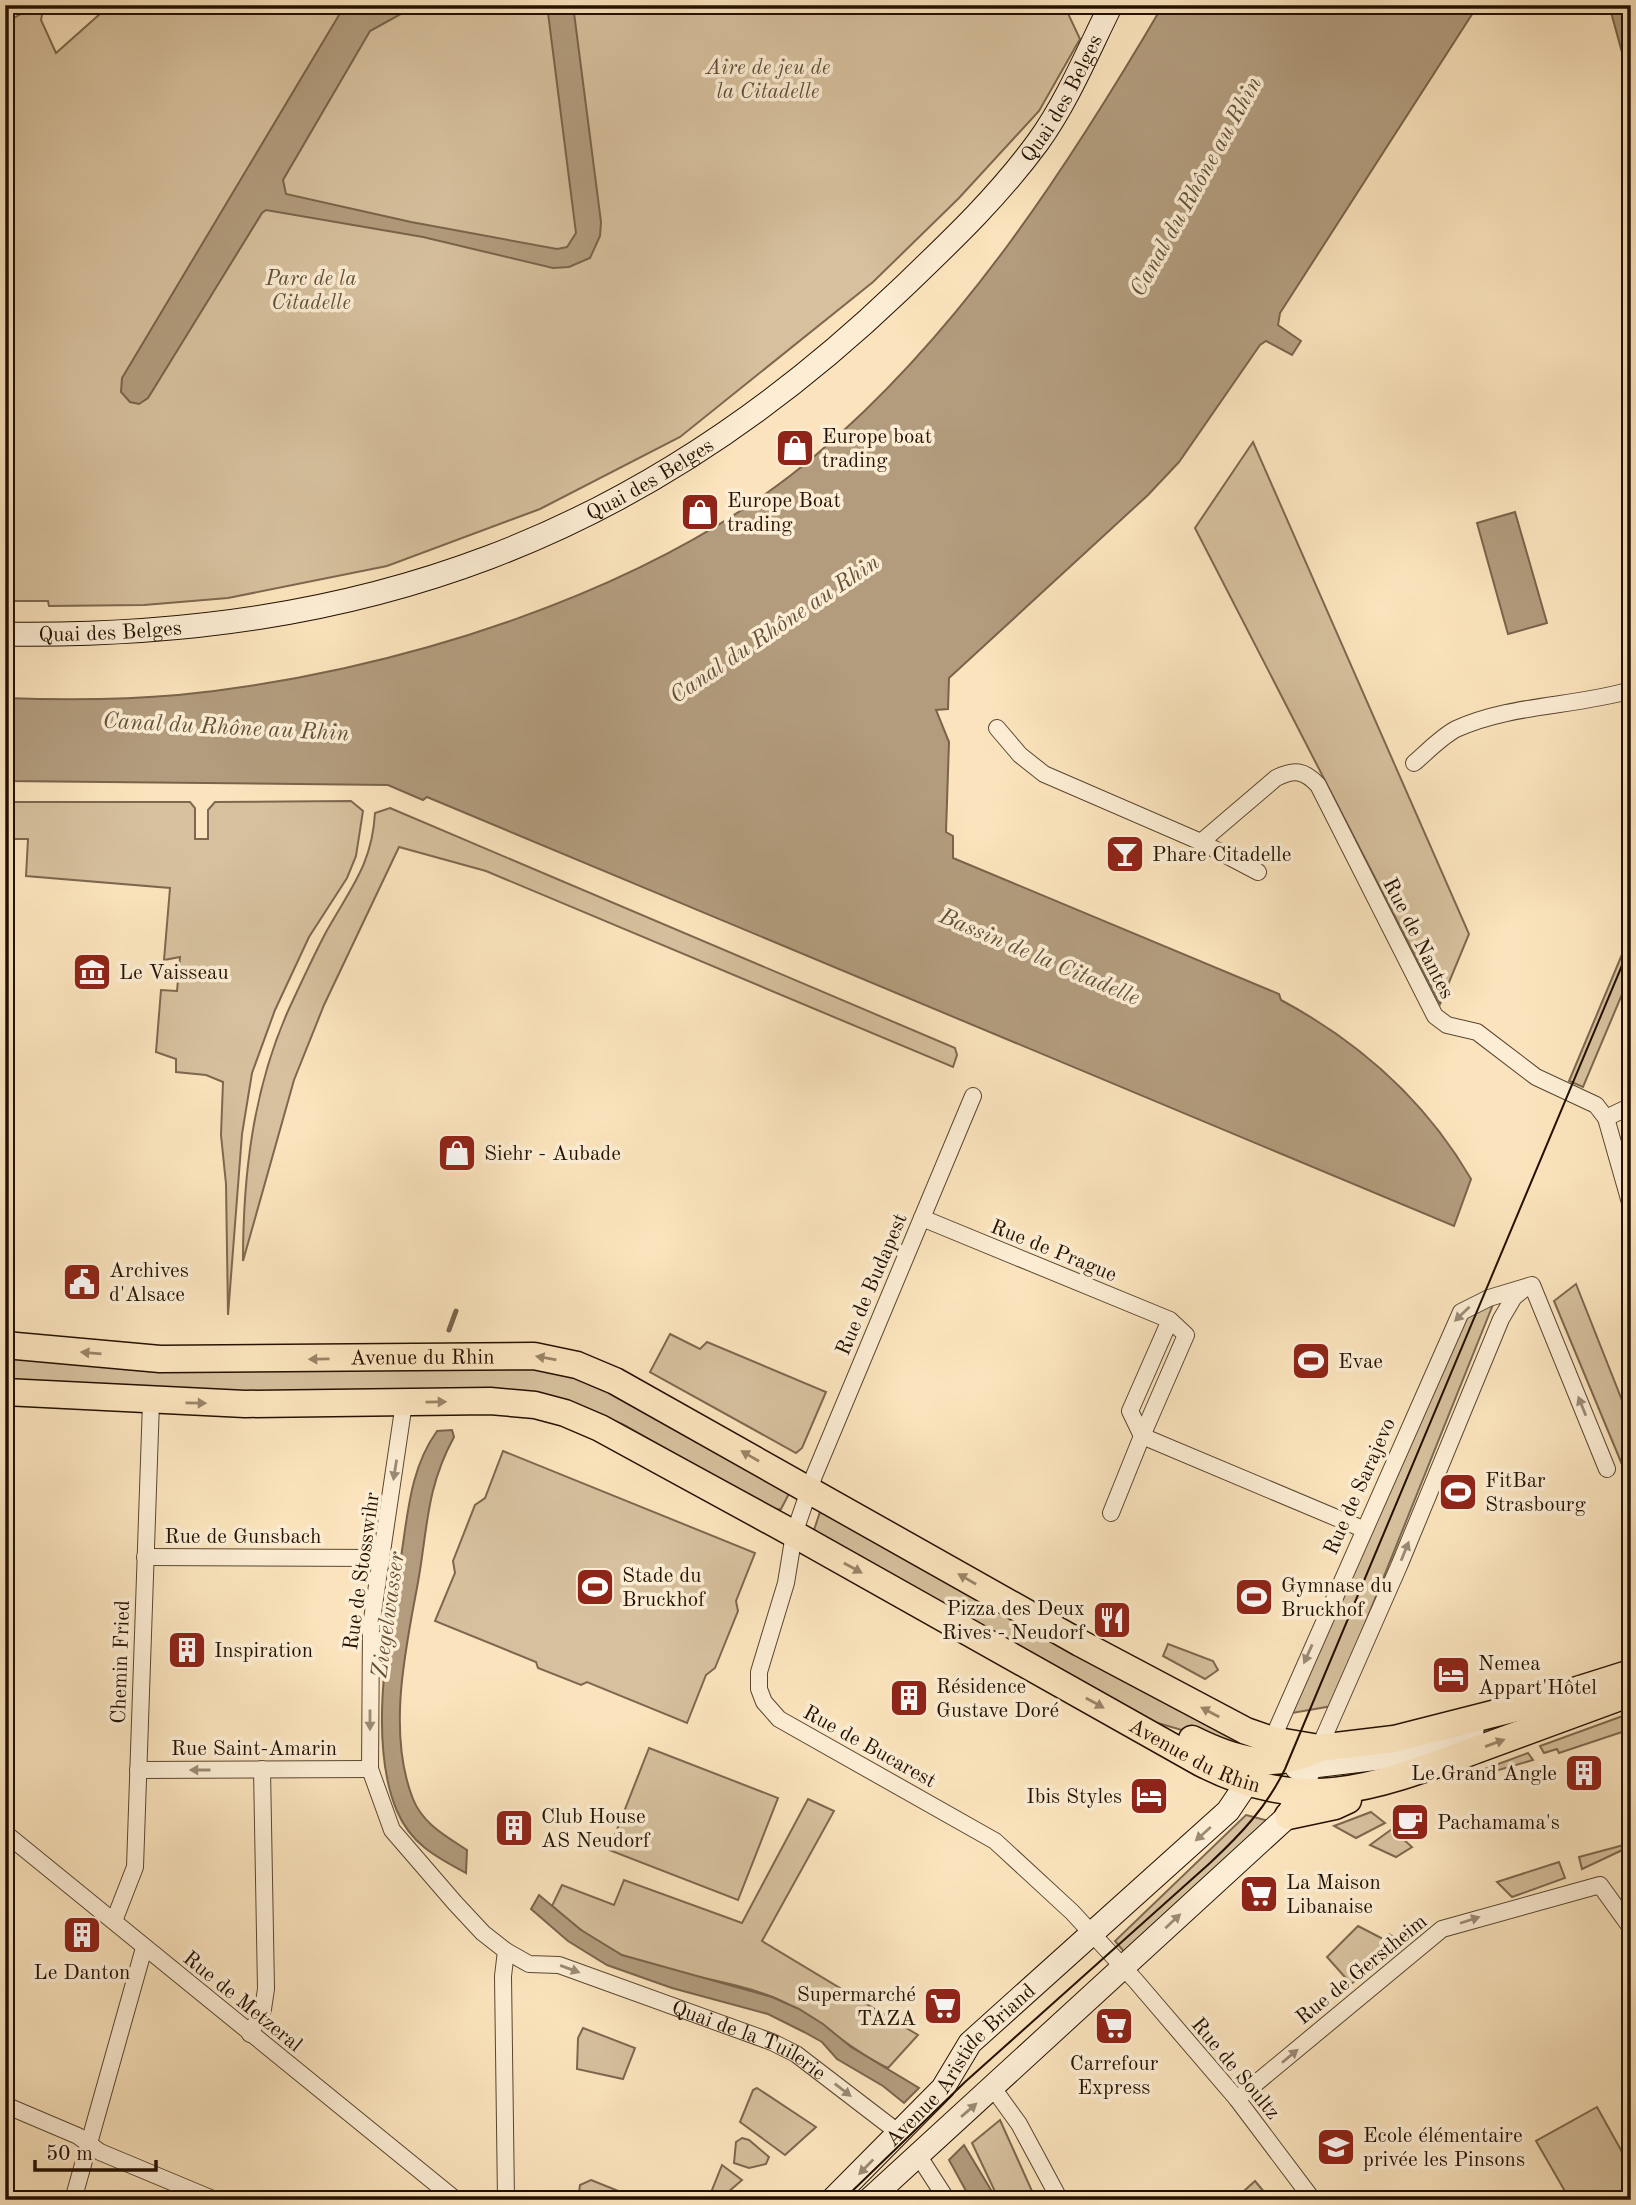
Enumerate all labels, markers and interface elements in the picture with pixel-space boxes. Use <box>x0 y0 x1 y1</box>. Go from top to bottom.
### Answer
street label: Quai des Belges <box>1018 32 1107 167</box>
park label: Aire de jeu de la Citadelle <box>705 58 830 103</box>
water label: Canal du Rhône au Rhin <box>1126 73 1266 300</box>
park label: Parc de la Citadelle <box>265 269 356 314</box>
shop icon: Europe boat trading <box>774 427 816 469</box>
place label: Europe boat trading <box>822 427 932 472</box>
street label: Quai des Belges <box>583 435 718 525</box>
shop icon: Europe Boat trading <box>679 491 721 533</box>
place label: Europe Boat trading <box>727 491 841 536</box>
water label: Canal du Rhône au Rhin <box>666 551 884 708</box>
street label: Quai des Belges <box>38 618 183 646</box>
water label: Canal du Rhône au Rhin <box>102 710 350 745</box>
bar icon: Phare Citadelle <box>1104 833 1146 875</box>
place label: Phare Citadelle <box>1152 845 1291 866</box>
street label: Rue de Nantes <box>1378 875 1457 1002</box>
water label: Bassin de la Citadelle <box>935 904 1143 1010</box>
museum icon: Le Vaisseau <box>71 951 113 993</box>
place label: Le Vaisseau <box>119 963 229 984</box>
shop icon: Siehr - Aubade <box>436 1132 478 1174</box>
place label: Siehr - Aubade <box>484 1144 621 1165</box>
street label: Rue de Budapest <box>833 1210 912 1359</box>
street label: Rue de Prague <box>987 1217 1119 1286</box>
public building icon: Archives d'Alsace <box>61 1261 103 1303</box>
place label: Archives d'Alsace <box>109 1261 189 1306</box>
one-way arrow <box>1453 1306 1471 1322</box>
sports icon: Evae <box>1290 1340 1332 1382</box>
one-way arrow <box>80 1347 102 1358</box>
street label: Avenue du Rhin <box>350 1347 495 1369</box>
place label: Evae <box>1338 1352 1383 1373</box>
one-way arrow <box>307 1353 329 1365</box>
one-way arrow <box>535 1353 557 1364</box>
one-way arrow <box>1577 1395 1588 1416</box>
one-way arrow <box>425 1396 447 1408</box>
one-way arrow <box>185 1397 207 1409</box>
street label: Rue de Sarajevo <box>1321 1415 1400 1558</box>
one-way arrow <box>740 1450 760 1462</box>
one-way arrow <box>390 1459 401 1481</box>
sports icon: FitBar Strasbourg <box>1437 1471 1479 1513</box>
place label: FitBar Strasbourg <box>1485 1471 1586 1516</box>
street label: Rue de Stosswihr <box>341 1490 384 1652</box>
street label: Rue de Gunsbach <box>165 1527 321 1548</box>
one-way arrow <box>1399 1541 1410 1562</box>
water label: Ziegelwasser <box>368 1549 410 1680</box>
one-way arrow <box>844 1562 863 1574</box>
sports icon: Stade du Bruckhof <box>574 1566 616 1608</box>
place label: Stade du Bruckhof <box>622 1566 706 1611</box>
one-way arrow <box>958 1573 977 1585</box>
sports icon: Gymnase du Bruckhof <box>1233 1576 1275 1618</box>
place label: Gymnase du Bruckhof <box>1281 1576 1392 1621</box>
place label: Pizza des Deux Rives - Neudorf <box>942 1599 1086 1644</box>
restaurant icon: Pizza des Deux Rives - Neudorf <box>1091 1599 1133 1641</box>
street label: Chemin Fried <box>109 1600 134 1724</box>
building icon: Inspiration <box>166 1629 208 1671</box>
place label: Inspiration <box>214 1641 313 1662</box>
one-way arrow <box>1302 1644 1314 1664</box>
hotel icon: Nemea Appart'Hôtel <box>1430 1654 1472 1696</box>
place label: Nemea Appart'Hôtel <box>1478 1654 1597 1699</box>
building icon: Résidence Gustave Doré <box>888 1677 930 1719</box>
place label: Résidence Gustave Doré <box>936 1677 1059 1722</box>
one-way arrow <box>1085 1697 1104 1709</box>
street label: Rue de Bucarest <box>799 1702 939 1792</box>
one-way arrow <box>1200 1706 1220 1718</box>
one-way arrow <box>364 1709 376 1731</box>
street label: Avenue du Rhin <box>1125 1716 1262 1797</box>
one-way arrow <box>1484 1737 1505 1748</box>
street label: Rue Saint-Amarin <box>171 1739 337 1760</box>
building icon: Le Grand Angle <box>1563 1752 1605 1794</box>
one-way arrow <box>189 1764 211 1776</box>
place label: Le Grand Angle <box>1411 1764 1557 1785</box>
hotel icon: Ibis Styles <box>1128 1775 1170 1817</box>
place label: Ibis Styles <box>1026 1787 1122 1808</box>
cafe icon: Pachamama's <box>1389 1801 1431 1843</box>
building icon: Club House AS Neudorf <box>493 1807 535 1849</box>
place label: Club House AS Neudorf <box>541 1807 651 1852</box>
place label: Pachamama's <box>1437 1813 1560 1834</box>
one-way arrow <box>1194 1826 1212 1842</box>
supermarket icon: La Maison Libanaise <box>1238 1873 1280 1915</box>
place label: La Maison Libanaise <box>1286 1873 1381 1918</box>
street label: Rue de Gerstheim <box>1293 1911 1431 2029</box>
one-way arrow <box>1164 1913 1181 1929</box>
building icon: Le Danton <box>61 1914 103 1956</box>
one-way arrow <box>1459 1914 1480 1925</box>
street label: Rue de Metzeral <box>179 1948 306 2057</box>
place label: Le Danton <box>34 1963 130 1984</box>
one-way arrow <box>559 1964 580 1975</box>
street label: Avenue Aristide Briand <box>882 1981 1040 2151</box>
place label: Supermarché TAZA <box>797 1985 916 2030</box>
supermarket icon: Supermarché TAZA <box>922 1985 964 2027</box>
street label: Quai de la Tuilerie <box>669 1998 829 2085</box>
supermarket icon: Carrefour Express <box>1093 2005 1135 2047</box>
street label: Rue de Soultz <box>1187 2014 1283 2124</box>
one-way arrow <box>1281 2049 1298 2064</box>
place label: Carrefour Express <box>1070 2054 1159 2099</box>
one-way arrow <box>834 2083 852 2097</box>
one-way arrow <box>960 2102 977 2118</box>
school or university icon: Ecole élémentaire privée les Pinsons <box>1315 2126 1357 2168</box>
place label: Ecole élémentaire privée les Pinsons <box>1363 2126 1525 2171</box>
scale bar <box>35 2128 156 2172</box>
text: 50 m <box>46 2144 93 2165</box>
one-way arrow <box>859 2158 875 2175</box>

